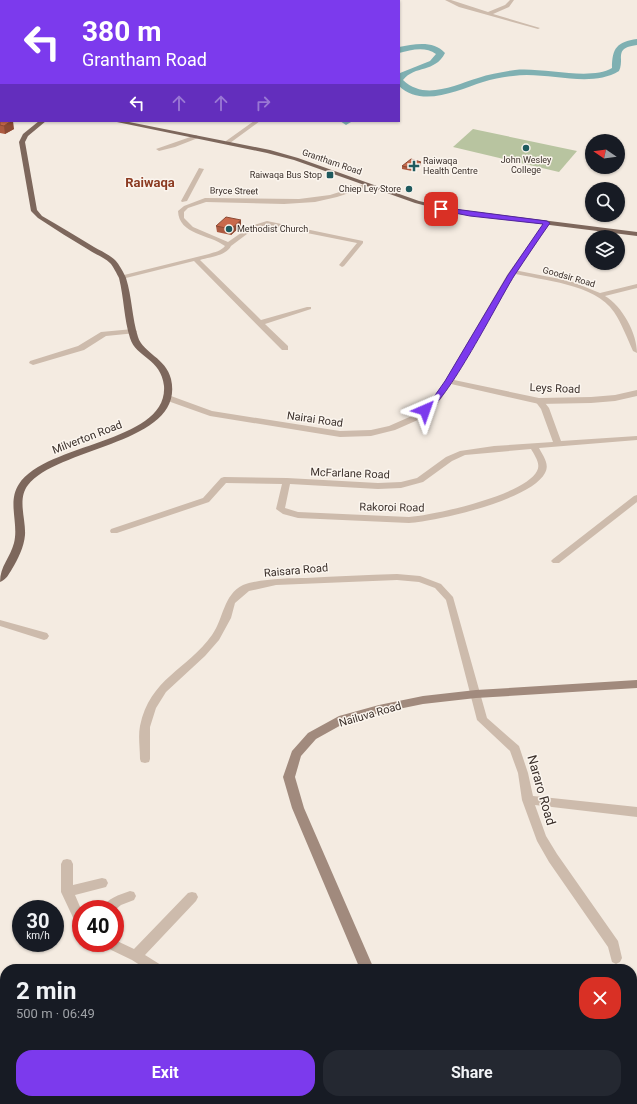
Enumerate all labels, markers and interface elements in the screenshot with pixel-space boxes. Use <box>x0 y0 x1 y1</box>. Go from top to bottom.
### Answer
text: 380 m <box>82 15 161 48</box>
icon: left <box>16 16 68 68</box>
text: Grantham Road <box>82 49 207 70</box>
icon: left <box>126 92 148 114</box>
icon: ahead <box>168 92 190 114</box>
icon: ahead <box>210 92 232 114</box>
icon: right <box>252 92 274 114</box>
north arrow <box>585 134 625 174</box>
map controls <box>585 134 625 270</box>
marker: John Wesley College <box>521 143 531 153</box>
street label: Grantham Road <box>301 147 363 177</box>
place label: John Wesley College <box>501 155 552 175</box>
place label: Raiwaqa Health Centre <box>423 156 478 176</box>
marker: Raiwaqa Health Centre <box>408 160 420 172</box>
place label: Raiwaqa Bus Stop <box>250 170 322 180</box>
marker: Raiwaqa Bus Stop <box>325 170 335 180</box>
district label: Raiwaqa <box>125 175 175 190</box>
button: search <box>585 182 625 222</box>
place label: Chiep Ley Store <box>339 184 401 194</box>
marker: Chiep Ley Store <box>404 184 414 194</box>
street label: Bryce Street <box>210 186 258 196</box>
pin <box>424 192 458 226</box>
icon: arrive <box>430 198 452 220</box>
marker: Methodist Church <box>224 224 234 234</box>
place label: Methodist Church <box>237 224 308 234</box>
button: layers <box>585 230 625 270</box>
street label: Goodsir Road <box>542 265 596 289</box>
street label: Leys Road <box>529 381 580 396</box>
position arrow <box>404 389 446 431</box>
street label: Nairai Road <box>286 409 344 430</box>
street label: Milverton Road <box>50 418 124 457</box>
street label: McFarlane Road <box>310 466 390 481</box>
street label: Rakoroi Road <box>359 500 425 515</box>
street label: Raisara Road <box>263 561 329 580</box>
street label: Nailuva Road <box>337 699 403 730</box>
street label: Nararo Road <box>524 753 559 827</box>
speed limit sign: 40 <box>72 900 124 952</box>
text: 30 <box>27 909 49 933</box>
text: km/h <box>26 930 50 941</box>
text: 2 min <box>16 977 76 1005</box>
button: close <box>579 977 621 1019</box>
text: 500 m · 06:49 <box>16 1006 95 1021</box>
button: Exit <box>16 1050 315 1096</box>
button: Share <box>323 1050 621 1096</box>

